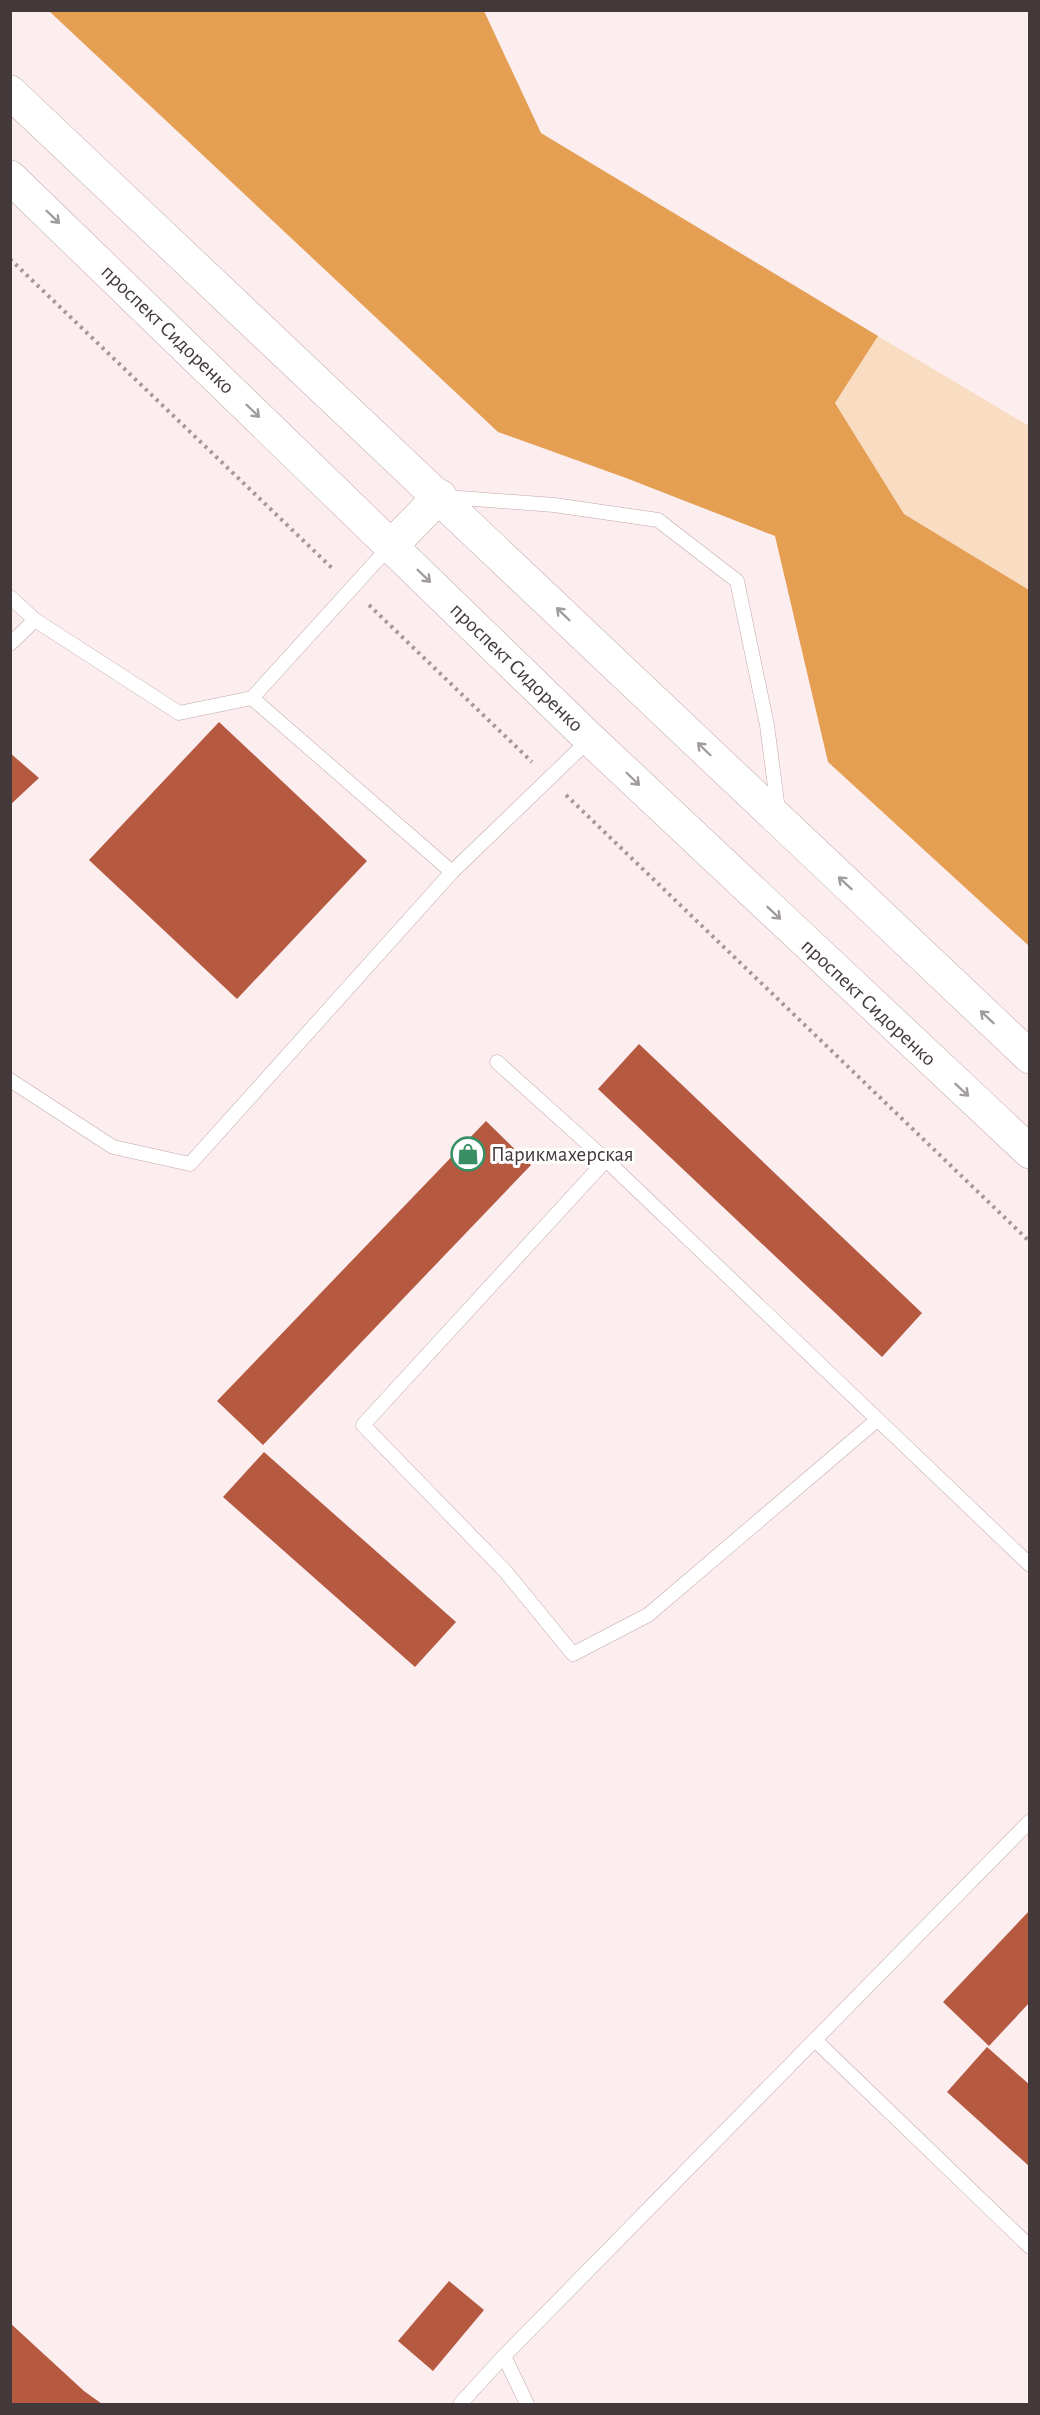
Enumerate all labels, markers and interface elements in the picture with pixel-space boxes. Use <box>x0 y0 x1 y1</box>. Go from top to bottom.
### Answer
one-way arrow <box>45 210 60 225</box>
street label: проспект Сидоренко <box>97 261 238 398</box>
one-way arrow <box>246 404 261 418</box>
one-way arrow <box>416 568 431 583</box>
street label: проспект Сидоренко <box>446 599 587 736</box>
one-way arrow <box>555 607 570 621</box>
one-way arrow <box>696 741 711 756</box>
one-way arrow <box>625 772 640 786</box>
one-way arrow <box>838 876 853 890</box>
one-way arrow <box>766 906 781 920</box>
street label: проспект Сидоренко <box>797 935 940 1070</box>
one-way arrow <box>980 1010 995 1024</box>
one-way arrow <box>955 1082 970 1097</box>
shop icon: Парикмахерская <box>450 1136 486 1172</box>
place label: Парикмахерская <box>491 1144 634 1165</box>

